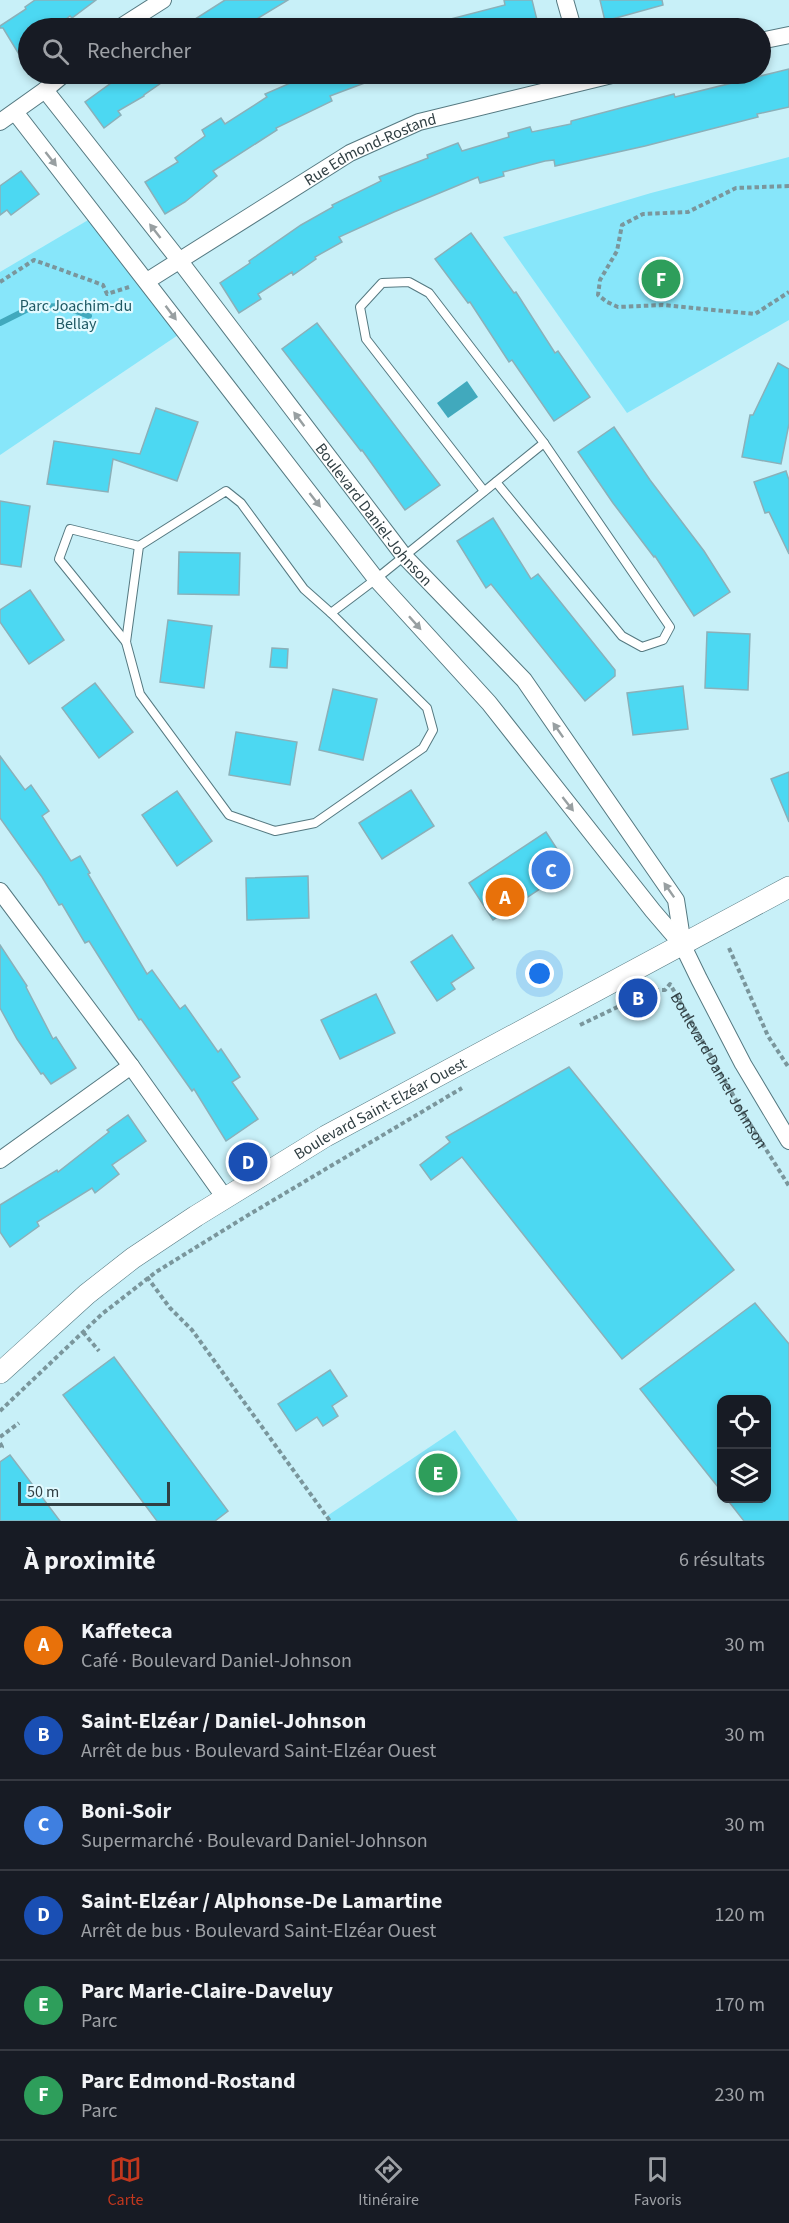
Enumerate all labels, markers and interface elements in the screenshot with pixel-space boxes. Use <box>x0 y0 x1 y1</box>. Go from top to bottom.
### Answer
search box <box>18 18 771 84</box>
icon: search <box>39 35 72 68</box>
text: Rechercher <box>87 35 191 67</box>
street label: Rue Edmond-Rostand <box>300 108 438 191</box>
one-way arrow <box>45 150 57 166</box>
one-way arrow <box>150 223 162 238</box>
pin: F <box>642 256 680 302</box>
park label: Parc Joachim-du Bellay <box>20 295 132 335</box>
one-way arrow <box>164 305 176 320</box>
one-way arrow <box>293 411 306 427</box>
street label: Boulevard Daniel-Johnson <box>310 439 437 591</box>
one-way arrow <box>309 493 321 508</box>
one-way arrow <box>408 615 422 630</box>
one-way arrow <box>552 722 564 738</box>
one-way arrow <box>562 796 574 811</box>
pin: C <box>532 848 570 892</box>
pin: A <box>486 874 524 920</box>
one-way arrow <box>663 882 675 898</box>
your location <box>525 959 554 988</box>
pin: B <box>618 976 658 1020</box>
street label: Boulevard Daniel-Johnson <box>665 988 773 1153</box>
street label: Boulevard Saint-Elzéar Ouest <box>290 1052 471 1165</box>
pin: D <box>228 1140 268 1184</box>
map controls <box>717 1395 771 1503</box>
button: locate <box>717 1395 771 1449</box>
button: layers <box>717 1449 771 1503</box>
pin: E <box>418 1450 458 1496</box>
scale bar <box>18 1479 170 1506</box>
text: 50 m <box>27 1481 59 1503</box>
text: À proximité <box>24 1542 156 1579</box>
text: 6 résultats <box>679 1546 765 1574</box>
text: Kaffeteca <box>81 1615 173 1647</box>
text: A <box>38 1631 49 1659</box>
text: 30 m <box>725 1631 765 1659</box>
text: Café · Boulevard Daniel-Johnson <box>81 1647 352 1675</box>
text: Saint-Elzéar / Daniel-Johnson <box>81 1705 366 1737</box>
text: B <box>37 1721 50 1749</box>
text: 30 m <box>725 1721 765 1749</box>
text: Arrêt de bus · Boulevard Saint-Elzéar Ouest <box>81 1737 436 1765</box>
text: Boni-Soir <box>81 1795 171 1827</box>
text: C <box>38 1811 49 1839</box>
text: 30 m <box>725 1811 765 1839</box>
text: Supermarché · Boulevard Daniel-Johnson <box>81 1827 428 1855</box>
text: Saint-Elzéar / Alphonse-De Lamartine <box>81 1885 442 1917</box>
text: D <box>37 1901 50 1929</box>
text: 120 m <box>715 1901 765 1929</box>
text: Arrêt de bus · Boulevard Saint-Elzéar Ouest <box>81 1917 436 1945</box>
text: Parc Marie-Claire-Daveluy <box>81 1975 333 2007</box>
text: E <box>38 1991 49 2019</box>
text: 170 m <box>715 1991 765 2019</box>
text: Parc <box>81 2007 117 2035</box>
text: Parc Edmond-Rostand <box>81 2065 296 2097</box>
text: F <box>38 2081 49 2109</box>
text: 230 m <box>715 2081 765 2109</box>
text: Parc <box>81 2097 117 2125</box>
tab: Carte <box>107 2153 143 2211</box>
tab: Itinéraire <box>358 2153 419 2211</box>
tab: Favoris <box>634 2153 682 2211</box>

